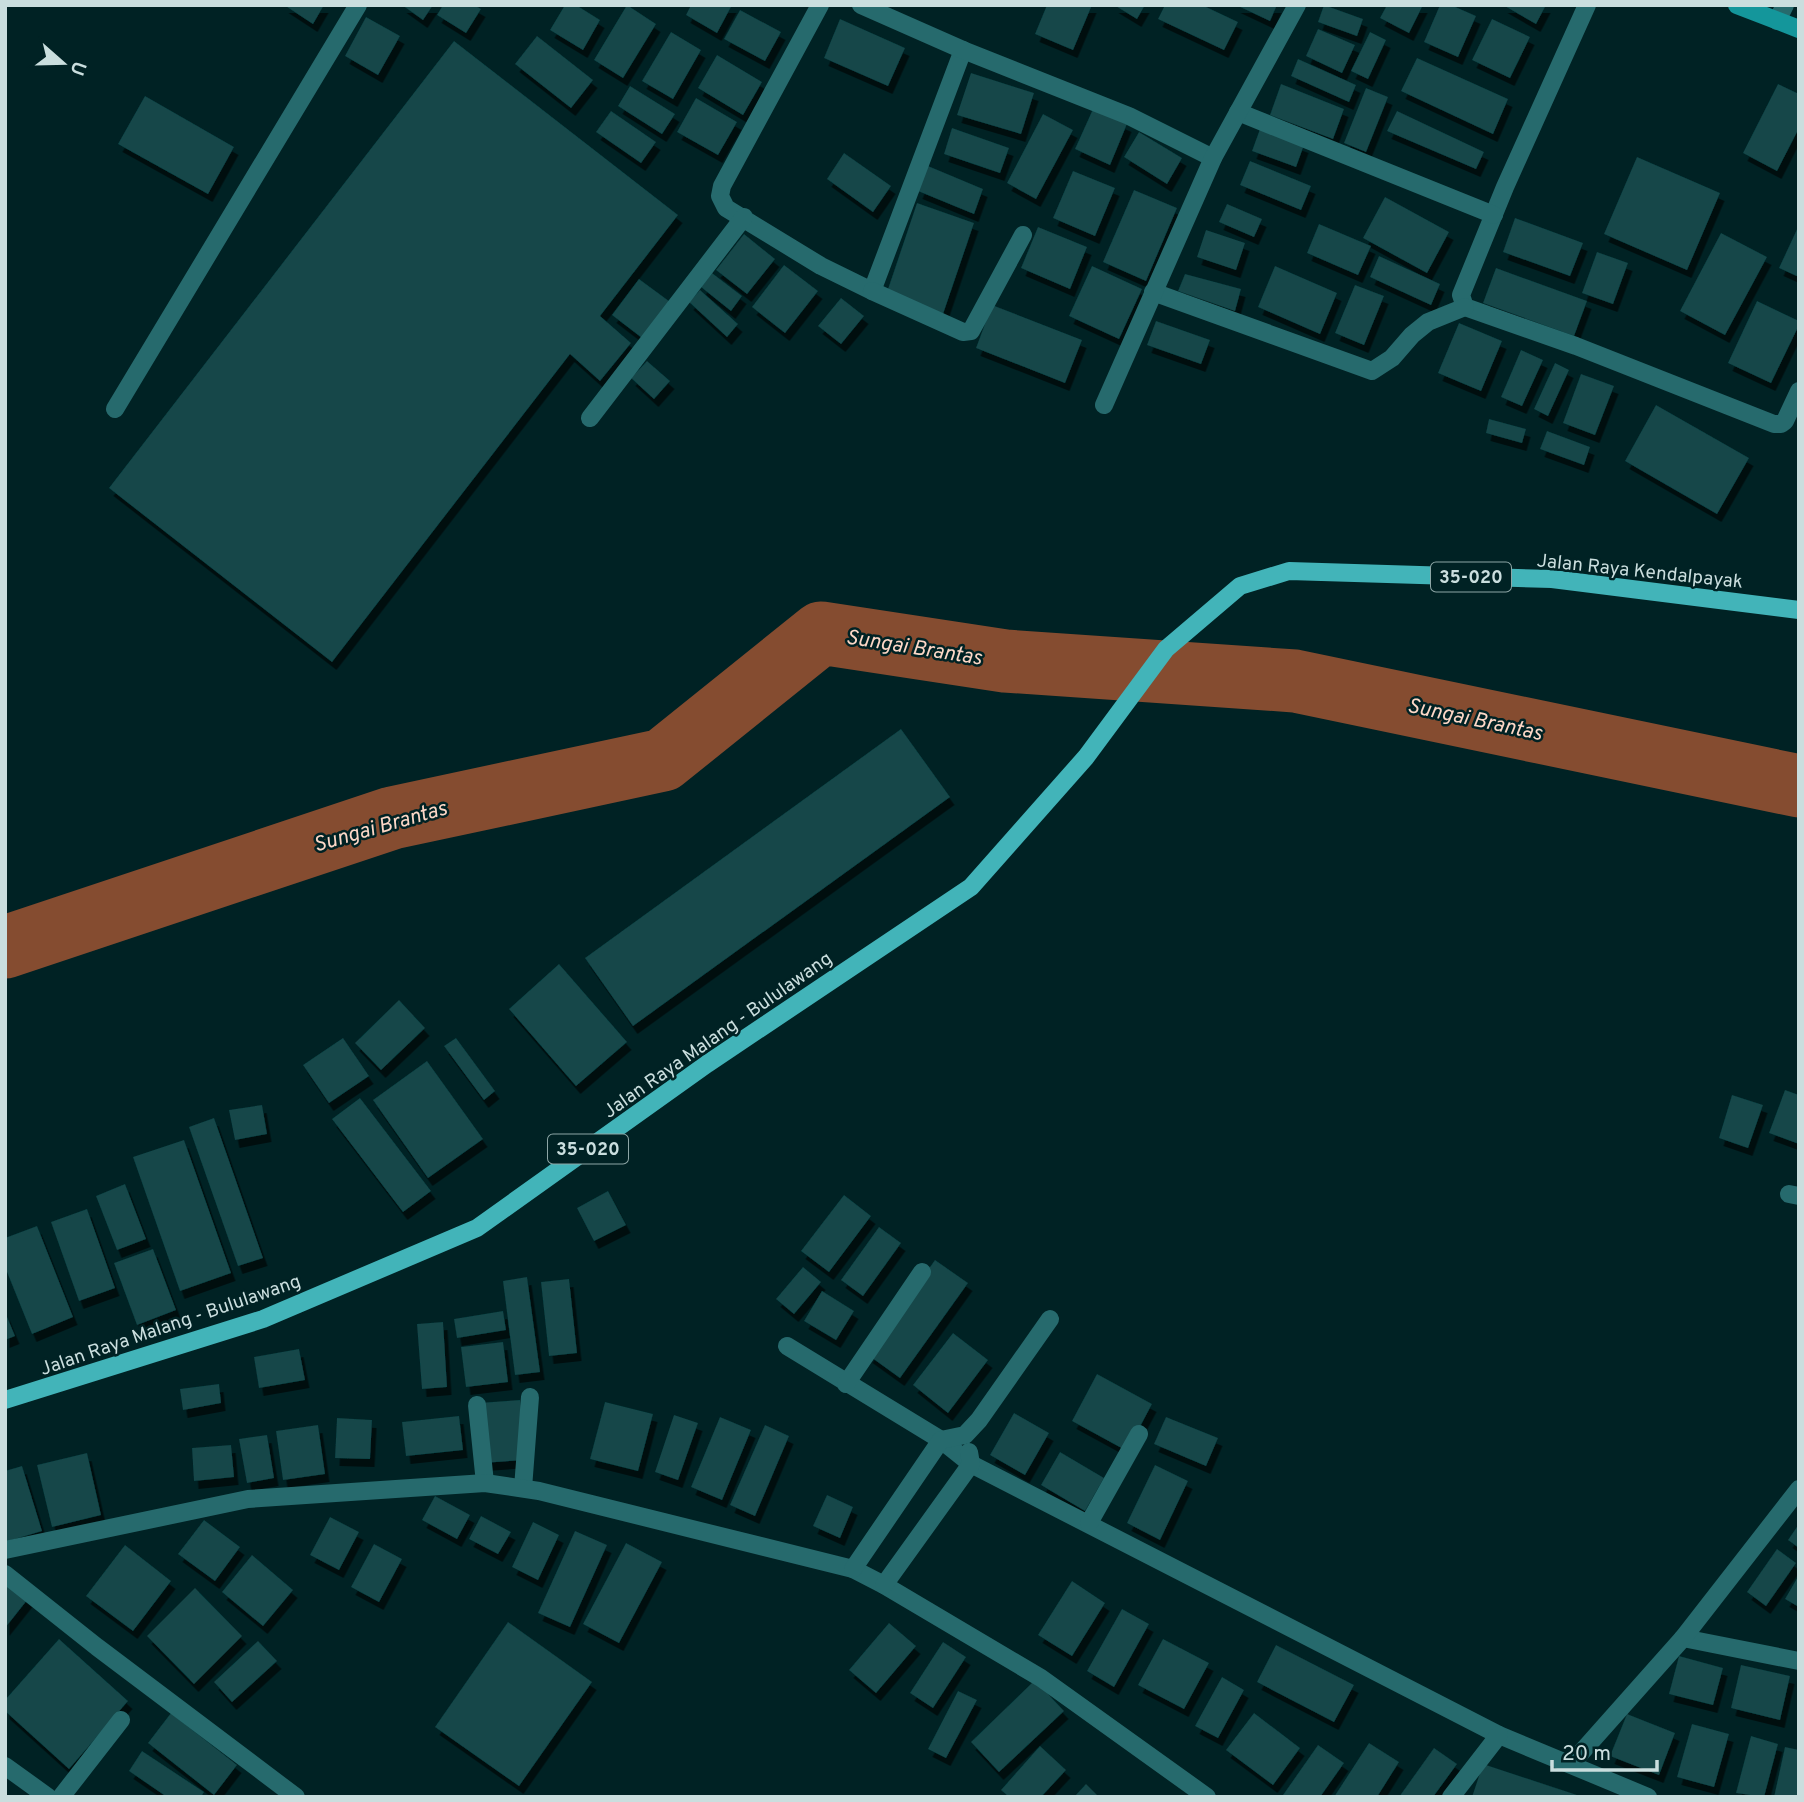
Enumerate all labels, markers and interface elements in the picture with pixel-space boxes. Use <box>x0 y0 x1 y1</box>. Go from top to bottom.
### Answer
north arrow <box>28 28 98 98</box>
text: U <box>64 58 91 79</box>
street label: Jalan Raya Kendalpayak <box>1536 549 1744 595</box>
road number: 35-020 <box>1431 562 1511 592</box>
water label: Sungai Brantas <box>844 624 984 673</box>
water label: Sungai Brantas <box>1405 693 1545 748</box>
water label: Sungai Brantas <box>311 795 451 859</box>
street label: Jalan Raya Malang - Bululawang <box>599 947 837 1124</box>
road number: 35-020 <box>548 1134 628 1164</box>
street label: Jalan Raya Malang - Bululawang <box>37 1270 304 1382</box>
scale bar <box>1552 1728 1657 1772</box>
text: 20 m <box>1562 1741 1611 1768</box>

